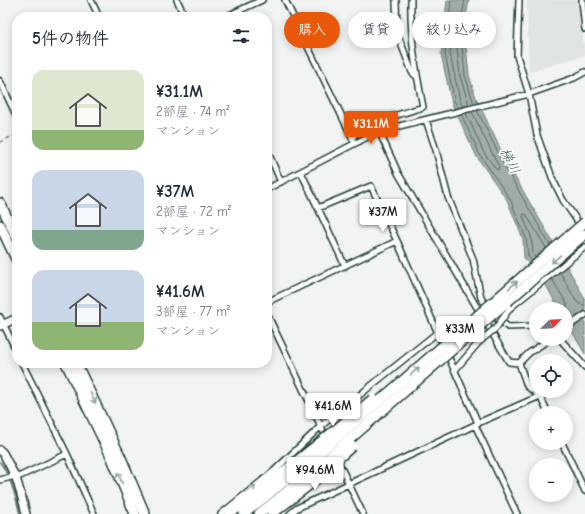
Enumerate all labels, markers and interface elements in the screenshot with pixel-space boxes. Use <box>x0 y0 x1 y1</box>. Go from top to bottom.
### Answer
chip: 購入 <box>284 12 340 48</box>
chip: 賃貸 <box>348 12 404 48</box>
chip: 絞り込み <box>412 12 496 48</box>
icon: filters <box>230 25 252 47</box>
text: 5件の物件 <box>32 29 109 48</box>
text: ¥31.1M <box>156 82 203 101</box>
icon: home <box>64 86 112 134</box>
text: 2部屋 · 74 m² <box>156 104 230 119</box>
pin: ¥31.1M <box>338 111 404 145</box>
text: ¥31.1M <box>353 116 389 131</box>
text: マンション <box>156 123 220 138</box>
water label: 梯川 <box>496 145 524 177</box>
text: ¥37M <box>156 182 194 201</box>
icon: home <box>64 186 112 234</box>
pin: ¥37M <box>359 199 407 233</box>
text: 2部屋 · 72 m² <box>156 204 231 219</box>
text: ¥37M <box>368 204 398 219</box>
text: マンション <box>156 223 220 238</box>
one-way arrow <box>550 255 561 264</box>
one-way arrow <box>508 281 518 290</box>
text: ¥41.6M <box>156 282 205 301</box>
icon: home <box>64 286 112 334</box>
north arrow <box>529 302 573 346</box>
map controls <box>529 302 573 502</box>
text: 3部屋 · 77 m² <box>156 304 230 319</box>
pin: ¥33M <box>436 316 484 350</box>
text: ¥33M <box>445 321 475 336</box>
text: マンション <box>156 323 220 338</box>
button: locate <box>529 354 573 398</box>
one-way arrow <box>410 366 420 376</box>
one-way arrow <box>90 392 97 404</box>
pin: ¥41.6M <box>300 393 366 427</box>
text: ¥41.6M <box>314 398 352 413</box>
button: + <box>529 406 573 450</box>
pin: ¥94.6M <box>282 457 348 491</box>
button: − <box>529 458 573 502</box>
text: ¥94.6M <box>296 462 334 477</box>
one-way arrow <box>116 472 123 484</box>
one-way arrow <box>246 485 257 494</box>

